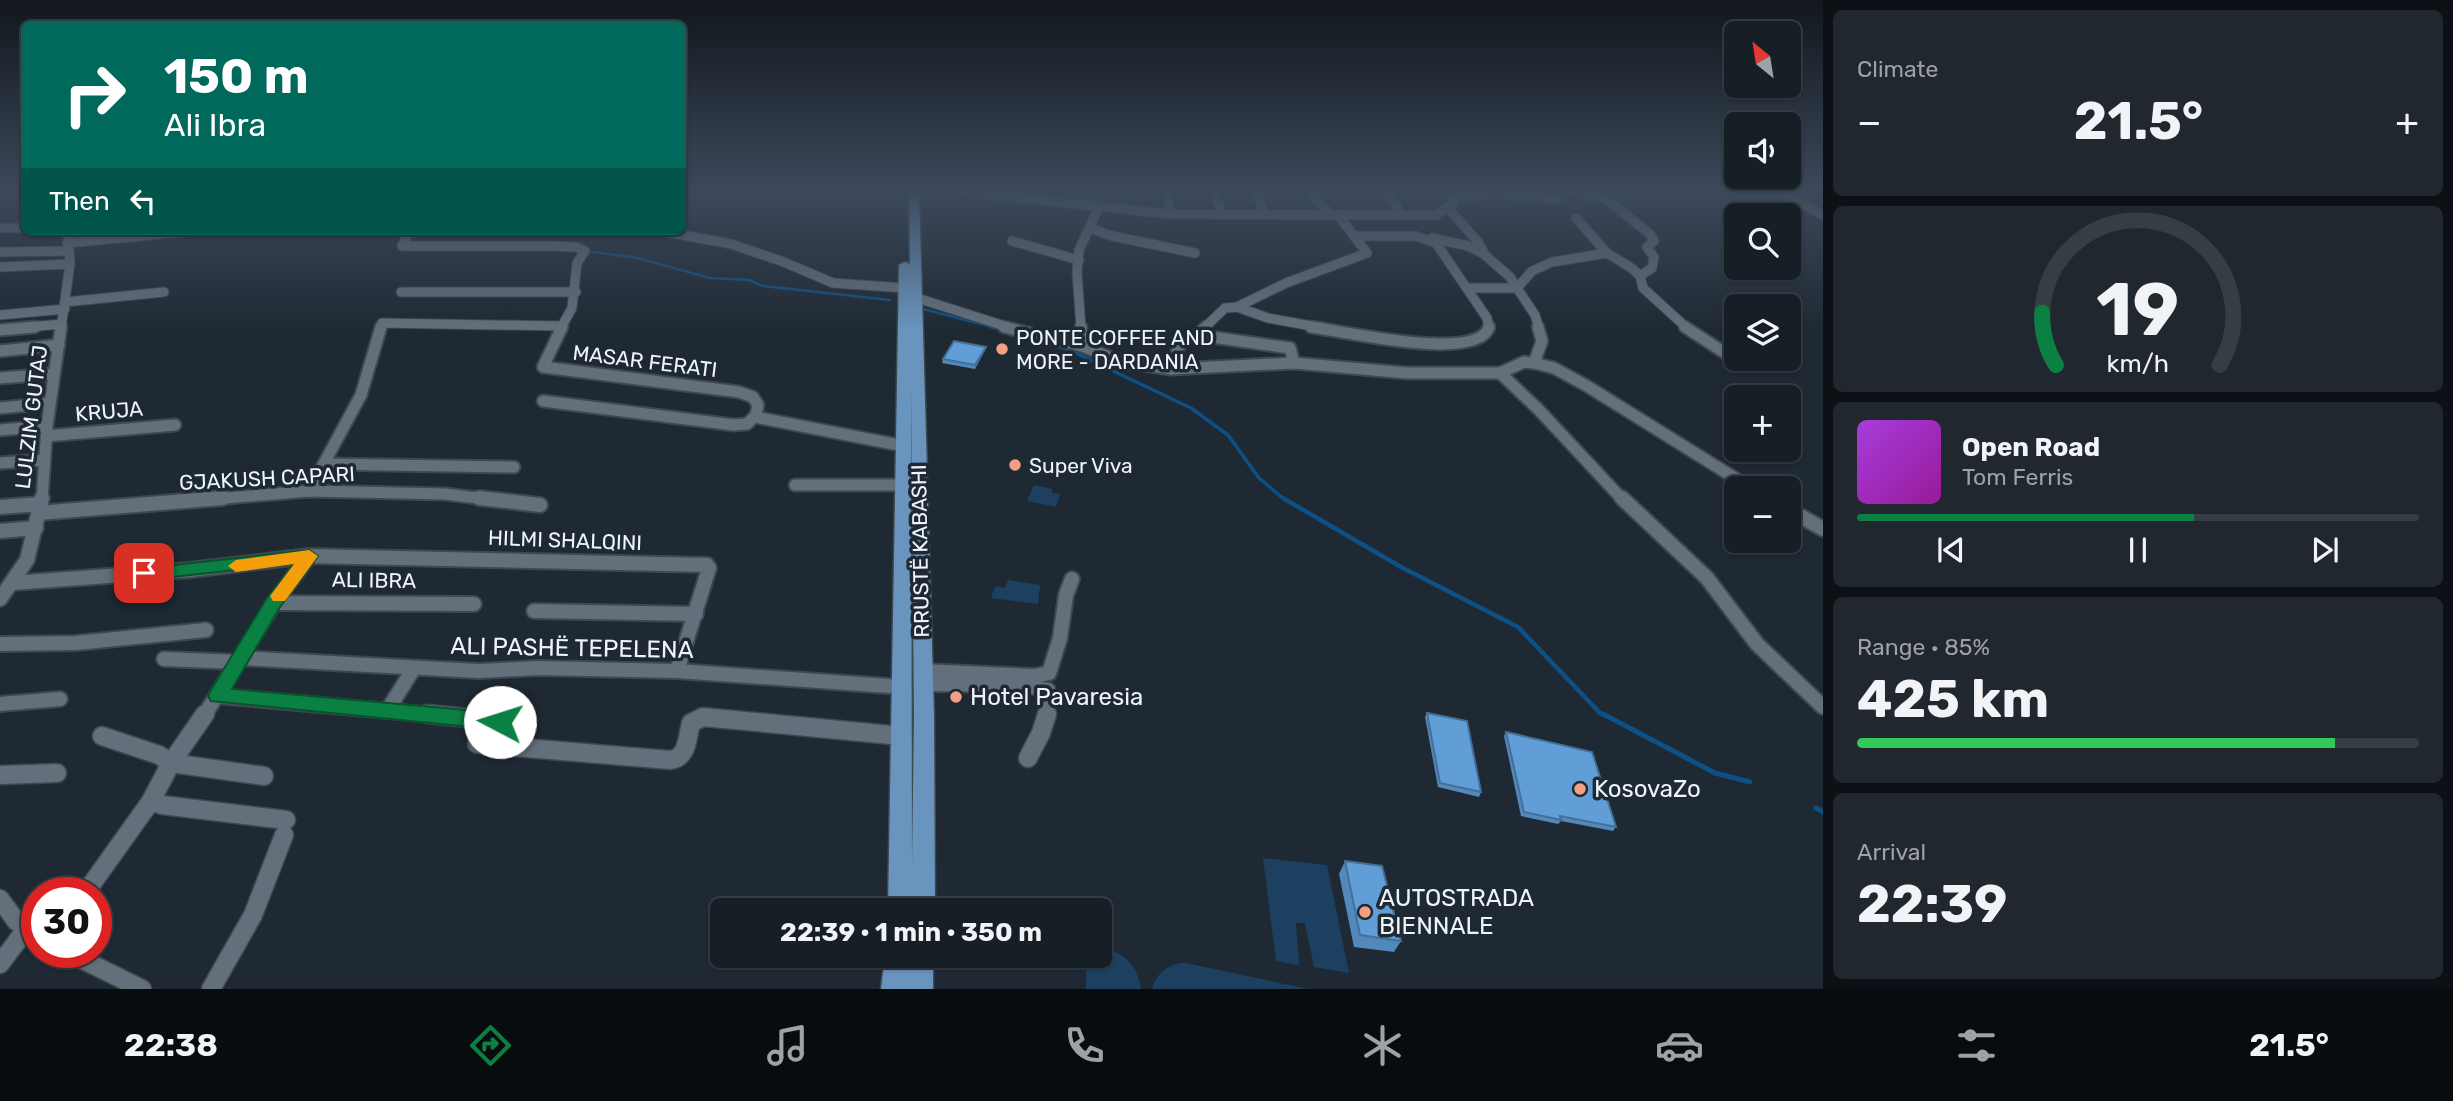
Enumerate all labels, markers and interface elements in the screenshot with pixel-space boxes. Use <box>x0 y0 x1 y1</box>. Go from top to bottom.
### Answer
north arrow <box>1724 21 1801 98</box>
map controls <box>1724 21 1801 553</box>
text: 150 m <box>164 47 309 105</box>
icon: right <box>49 49 140 140</box>
text: Climate <box>1857 55 1938 83</box>
text: 21.5° <box>2074 90 2203 152</box>
text: − <box>1857 99 1882 145</box>
text: + <box>2395 99 2419 145</box>
text: Ali Ibra <box>164 106 266 144</box>
button: sound <box>1724 112 1801 189</box>
icon: left <box>124 182 162 220</box>
text: Then <box>49 186 110 217</box>
button: search <box>1724 203 1801 280</box>
text: 19 <box>2097 267 2179 353</box>
button: layers <box>1724 294 1801 371</box>
place label: PONTE COFFEE AND MORE - DARDANIA <box>1016 325 1214 374</box>
street label: MASAR FERATI <box>571 340 719 382</box>
marker: PONTE COFFEE AND MORE - DARDANIA <box>994 341 1010 357</box>
street label: LULZIM GUTAJ <box>10 344 52 490</box>
text: km/h <box>2107 348 2169 377</box>
button: + <box>1724 385 1801 462</box>
street label: KRUJA <box>74 396 144 426</box>
text: Open Road <box>1962 432 2100 463</box>
place label: Super Viva <box>1029 453 1133 478</box>
marker: Super Viva <box>1007 457 1023 473</box>
street label: GJAKUSH CAPARI <box>178 461 356 495</box>
text: Tom Ferris <box>1962 463 2073 491</box>
street label: RRUSTË KABASHI <box>906 464 934 638</box>
button: − <box>1724 476 1801 553</box>
street label: HILMI SHALQINI <box>488 525 642 555</box>
icon: previous <box>1932 531 1970 569</box>
icon: pause <box>2119 531 2157 569</box>
icon: next <box>2306 531 2344 569</box>
pin <box>114 543 174 603</box>
icon: arrive <box>125 554 163 592</box>
street label: ALI IBRA <box>332 567 416 593</box>
street label: ALI PASHË TEPELENA <box>450 632 694 664</box>
text: Range · 85% <box>1857 633 1990 661</box>
text: 425 km <box>1857 668 2049 730</box>
place label: Hotel Pavaresia <box>970 683 1143 711</box>
position arrow <box>463 685 537 759</box>
marker: Hotel Pavaresia <box>948 689 964 705</box>
place label: KosovaZo <box>1594 775 1701 803</box>
marker: KosovaZo <box>1572 781 1588 797</box>
text: Arrival <box>1857 838 1926 866</box>
text: 22:39 <box>1857 873 2007 935</box>
speed limit sign: 30 <box>21 877 112 968</box>
place label: AUTOSTRADA BIENNALE <box>1379 884 1534 940</box>
marker: AUTOSTRADA BIENNALE <box>1357 904 1373 920</box>
text: 22:39 · 1 min · 350 m <box>780 917 1042 948</box>
icon: directions <box>466 1021 515 1070</box>
icon: music <box>763 1021 812 1070</box>
icon: phone <box>1060 1021 1109 1070</box>
icon: climate <box>1358 1021 1407 1070</box>
icon: car <box>1655 1021 1704 1070</box>
icon: filters <box>1952 1021 2001 1070</box>
text: 22:38 <box>124 1026 218 1064</box>
text: 21.5° <box>2249 1026 2329 1064</box>

